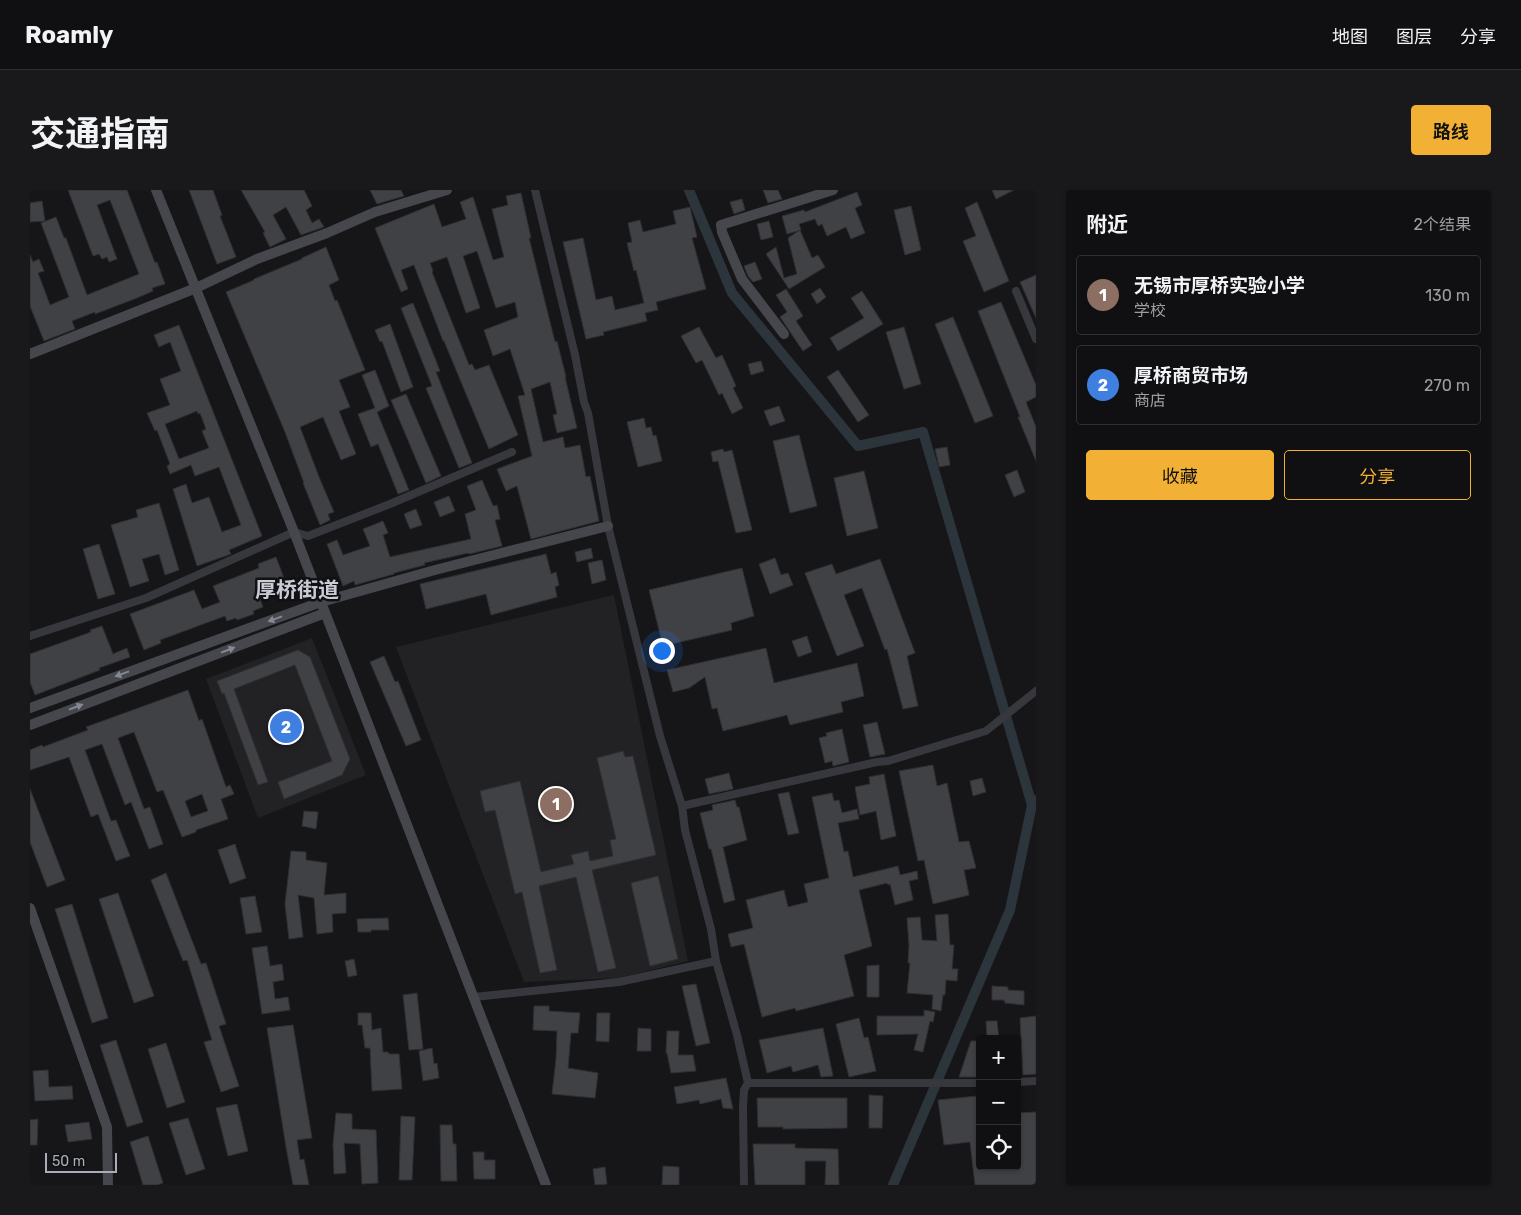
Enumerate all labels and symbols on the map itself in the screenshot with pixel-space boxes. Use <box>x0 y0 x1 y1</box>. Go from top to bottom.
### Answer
district label: 厚桥街道 <box>255 577 339 602</box>
one-way arrow <box>267 615 282 623</box>
your location <box>649 638 675 664</box>
one-way arrow <box>220 646 235 653</box>
one-way arrow <box>115 671 130 678</box>
one-way arrow <box>68 703 83 710</box>
pin: 2 <box>270 708 302 746</box>
pin: 1 <box>540 785 572 823</box>
scale bar <box>45 1150 118 1173</box>

